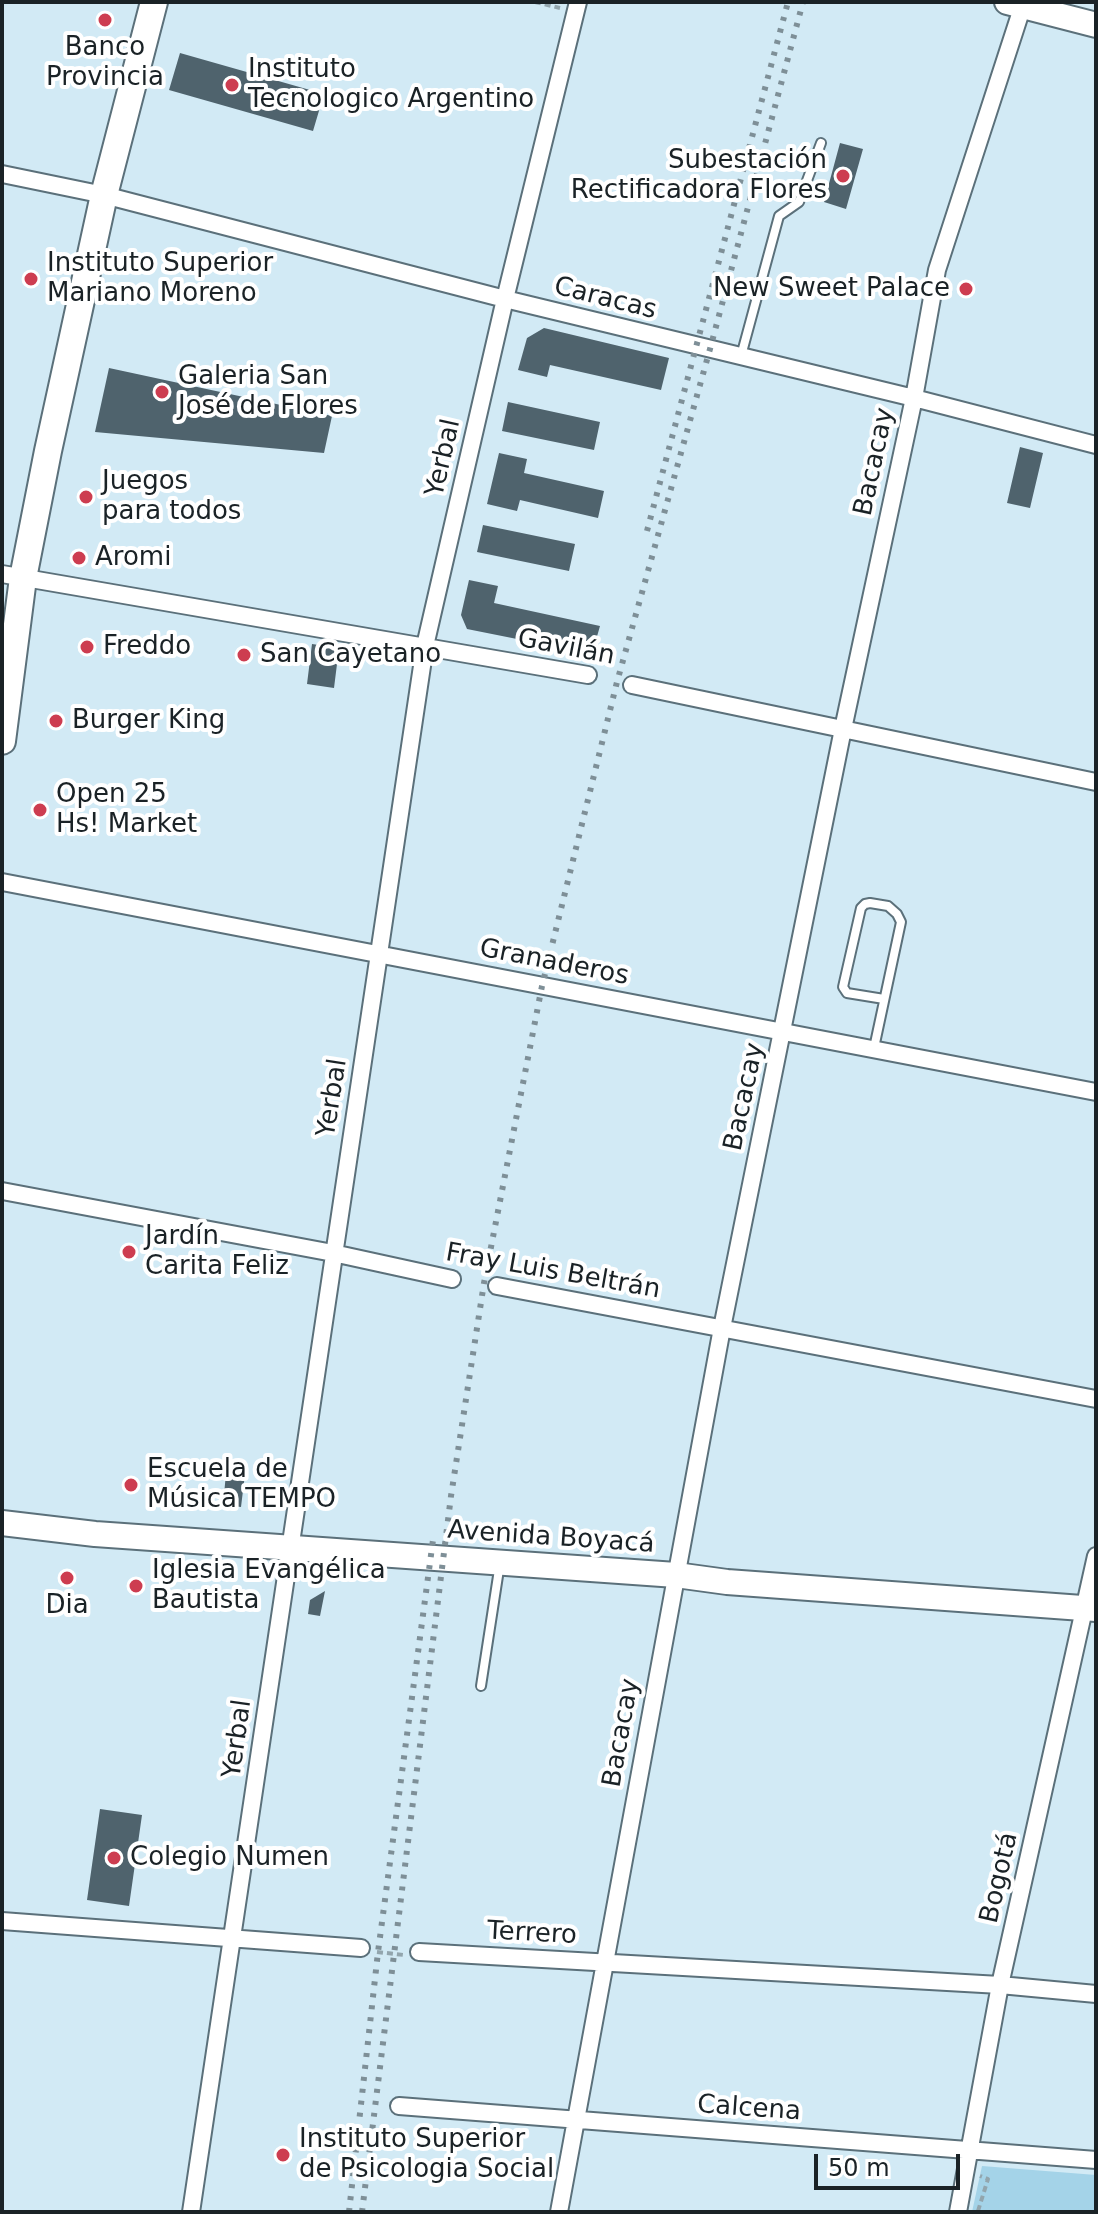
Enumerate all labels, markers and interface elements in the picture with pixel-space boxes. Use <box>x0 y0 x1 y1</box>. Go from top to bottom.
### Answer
marker: Banco Provincia <box>96 11 114 29</box>
place label: Banco Provincia <box>46 32 164 94</box>
place label: Instituto Tecnologico Argentino <box>248 54 534 116</box>
marker: Instituto Tecnologico Argentino <box>223 76 241 94</box>
place label: Subestación Rectificadora Flores <box>571 145 827 206</box>
marker: Subestación Rectificadora Flores <box>834 167 852 185</box>
place label: Instituto Superior Mariano Moreno <box>47 248 273 310</box>
marker: Instituto Superior Mariano Moreno <box>22 270 40 288</box>
street label: Caracas <box>551 271 659 327</box>
place label: New Sweet Palace <box>713 273 950 305</box>
marker: New Sweet Palace <box>957 280 975 298</box>
place label: Galeria San José de Flores <box>178 361 358 422</box>
marker: Galeria San José de Flores <box>153 383 171 401</box>
street label: Bacacay <box>848 405 902 519</box>
street label: Yerbal <box>420 416 468 500</box>
place label: Juegos para todos <box>102 466 241 528</box>
marker: Juegos para todos <box>77 488 95 506</box>
place label: Aromi <box>95 542 171 574</box>
marker: Aromi <box>70 549 88 567</box>
street label: Gavilán <box>515 623 617 673</box>
place label: Freddo <box>103 631 191 663</box>
marker: Freddo <box>78 638 96 656</box>
place label: San Cayetano <box>260 639 441 671</box>
marker: San Cayetano <box>235 646 253 664</box>
place label: Burger King <box>72 705 225 737</box>
marker: Burger King <box>47 712 65 730</box>
place label: Open 25 Hs! Market <box>56 779 197 840</box>
marker: Open 25 Hs! Market <box>31 801 49 819</box>
street label: Granaderos <box>477 933 631 993</box>
street label: Bacacay <box>718 1040 772 1154</box>
street label: Yerbal <box>311 1057 355 1139</box>
place label: Jardín Carita Feliz <box>145 1221 289 1282</box>
street label: Fray Luis Beltrán <box>443 1238 663 1306</box>
marker: Jardín Carita Feliz <box>120 1243 138 1261</box>
place label: Escuela de Música TEMPO <box>147 1454 336 1516</box>
marker: Escuela de Música TEMPO <box>122 1476 140 1494</box>
street label: Avenida Boyacá <box>446 1515 656 1561</box>
place label: Iglesia Evangélica Bautista <box>152 1555 386 1616</box>
marker: Dia <box>58 1569 76 1587</box>
marker: Iglesia Evangélica Bautista <box>127 1577 145 1595</box>
place label: Dia <box>45 1590 89 1622</box>
street label: Bacacay <box>597 1676 647 1790</box>
street label: Yerbal <box>217 1698 259 1780</box>
street label: Bogotá <box>974 1830 1026 1926</box>
place label: Colegio Numen <box>130 1842 329 1874</box>
marker: Colegio Numen <box>105 1849 123 1867</box>
street label: Terrero <box>486 1916 578 1952</box>
street label: Calcena <box>696 2090 802 2128</box>
place label: Instituto Superior de Psicologia Social <box>299 2124 554 2186</box>
scale bar <box>818 2138 964 2188</box>
marker: Instituto Superior de Psicologia Social <box>274 2146 292 2164</box>
text: 50 m <box>828 2154 890 2182</box>

